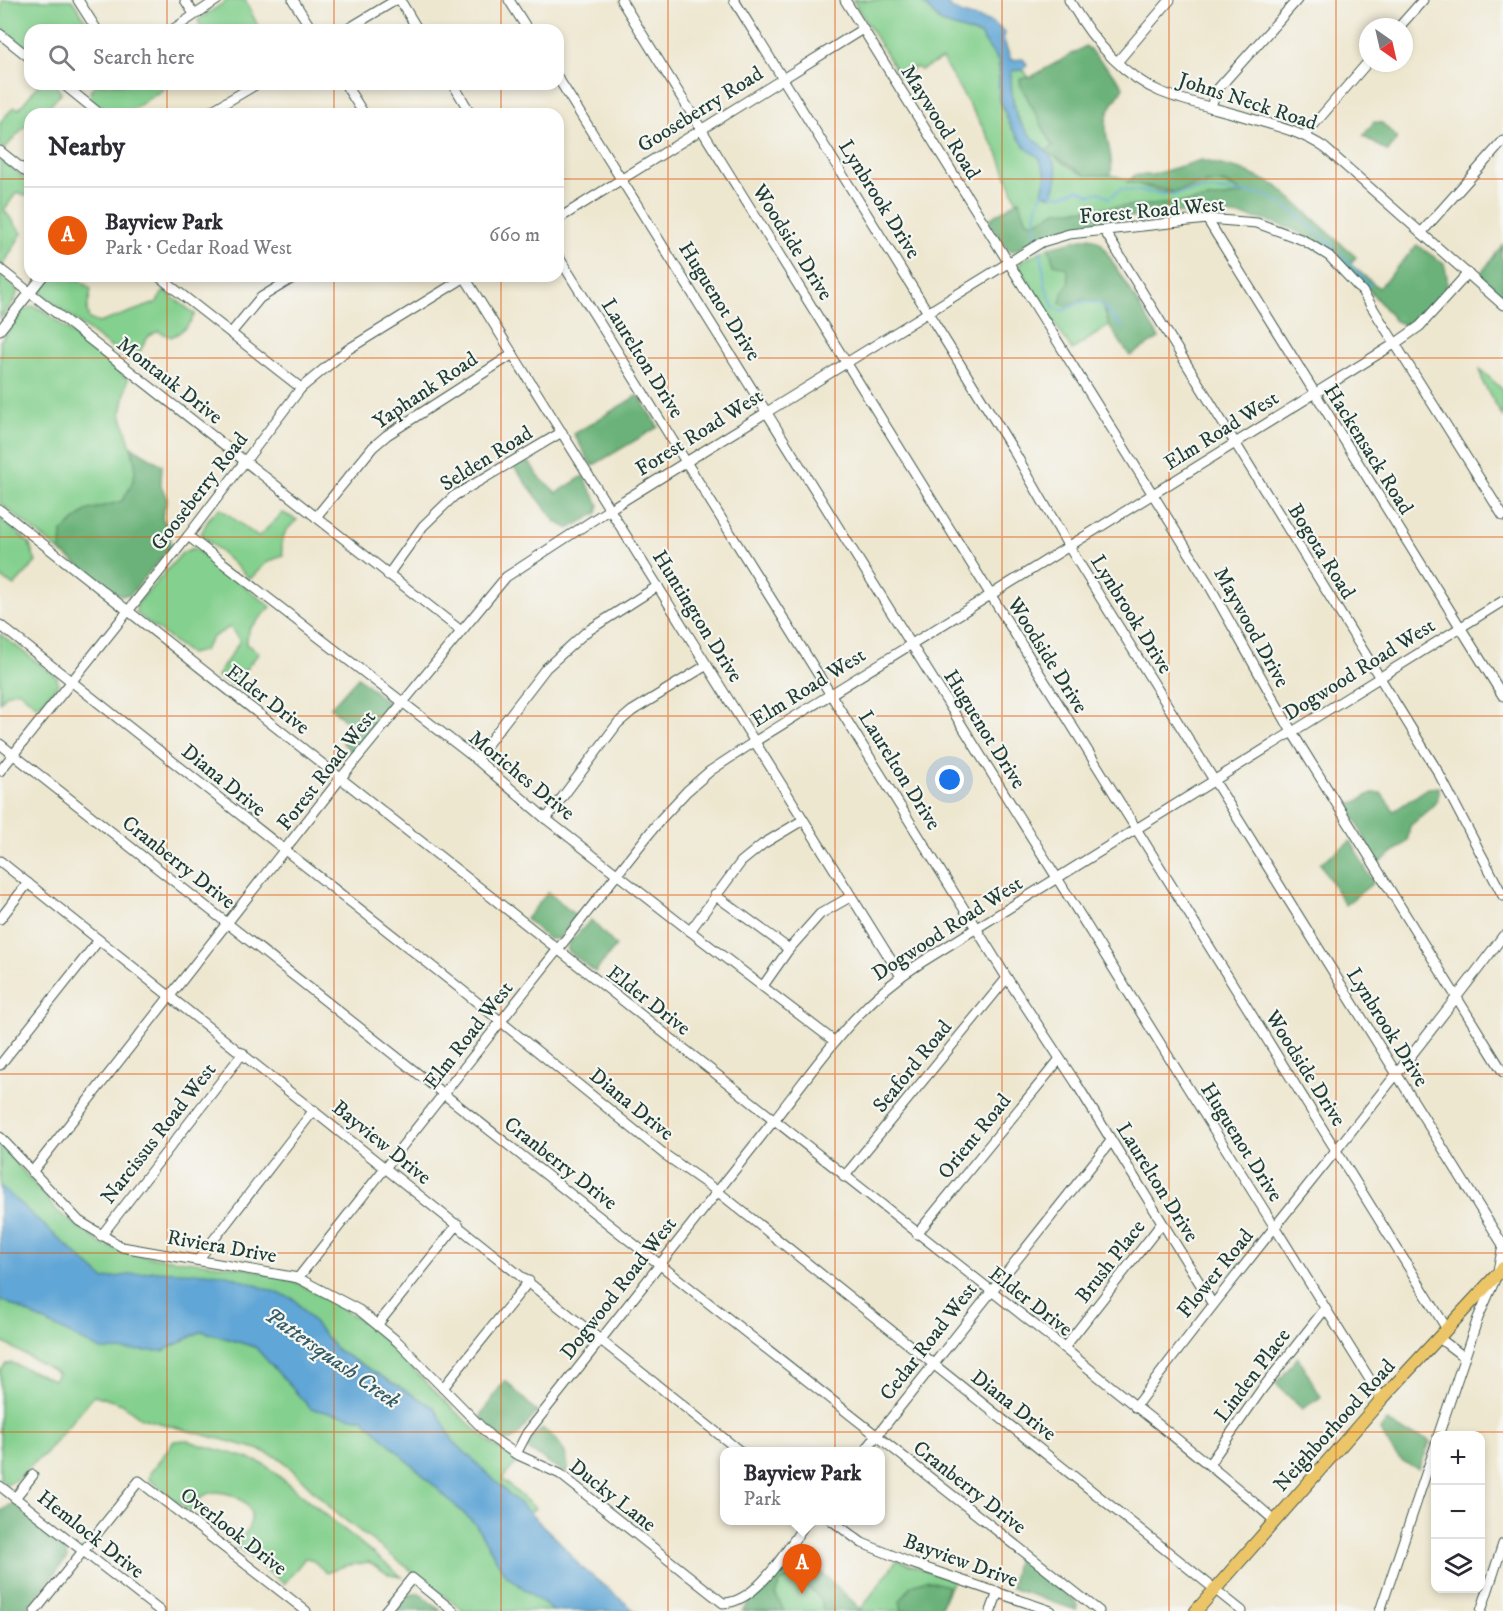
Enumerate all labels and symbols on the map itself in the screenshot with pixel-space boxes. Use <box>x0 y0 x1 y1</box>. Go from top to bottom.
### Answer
north arrow <box>1359 18 1413 72</box>
street label: Maywood Road <box>895 60 986 185</box>
street label: Gooseberry Road <box>633 61 768 159</box>
street label: Johns Neck Road <box>1173 67 1321 137</box>
street label: Lynbrook Drive <box>832 135 926 264</box>
street label: Woodside Drive <box>746 179 838 306</box>
street label: Forest Road West <box>1078 192 1226 230</box>
street label: Huguenot Drive <box>672 237 766 366</box>
street label: Laurelton Drive <box>595 294 689 423</box>
street label: Montauk Drive <box>111 331 228 430</box>
street label: Yaphank Road <box>368 346 483 435</box>
street label: Hackensack Road <box>1318 380 1419 520</box>
street label: Forest Road West <box>631 383 768 482</box>
street label: Elm Road West <box>1159 385 1284 476</box>
street label: Selden Road <box>435 420 538 497</box>
street label: Gooseberry Road <box>146 427 254 556</box>
street label: Bogota Road <box>1282 499 1361 604</box>
street label: Huntington Drive <box>646 546 748 688</box>
street label: Lynbrook Drive <box>1084 550 1178 679</box>
street label: Maywood Drive <box>1207 563 1295 692</box>
street label: Woodside Drive <box>1001 592 1093 719</box>
street label: Dogwood Road West <box>1279 613 1440 727</box>
street label: Elm Road West <box>746 642 871 733</box>
street label: Elder Drive <box>220 659 315 741</box>
street label: Huguenot Drive <box>937 665 1031 794</box>
street label: Forest Road West <box>272 705 382 836</box>
street label: Laurelton Drive <box>852 706 946 835</box>
street label: Moriches Drive <box>463 725 580 827</box>
street label: Diana Drive <box>176 739 271 823</box>
your location <box>935 765 964 794</box>
street label: Cranberry Drive <box>116 810 241 915</box>
street label: Dogwood Road West <box>868 870 1028 987</box>
street label: Elder Drive <box>601 960 696 1042</box>
street label: Lynbrook Drive <box>1340 963 1434 1092</box>
street label: Elm Road West <box>418 976 519 1095</box>
street label: Woodside Drive <box>1259 1005 1351 1132</box>
street label: Seaford Road <box>868 1015 958 1118</box>
street label: Narcissus Road West <box>96 1058 222 1209</box>
street label: Diana Drive <box>584 1063 679 1147</box>
street label: Huguenot Drive <box>1194 1078 1288 1207</box>
street label: Orient Road <box>932 1088 1017 1185</box>
street label: Bayview Drive <box>327 1095 436 1191</box>
street label: Cranberry Drive <box>498 1111 623 1216</box>
street label: Laurelton Drive <box>1110 1118 1204 1247</box>
street label: Dogwood Road West <box>555 1212 683 1365</box>
street label: Brush Place <box>1070 1214 1152 1309</box>
street label: Flower Road <box>1172 1223 1260 1323</box>
street label: Riviera Drive <box>165 1225 279 1269</box>
street label: Elder Drive <box>983 1261 1078 1343</box>
street label: Cedar Road West <box>875 1277 983 1406</box>
water label: Pattersquash Creek <box>259 1302 406 1416</box>
street label: Linden Place <box>1209 1323 1297 1428</box>
street label: Neighborhood Road <box>1268 1354 1402 1497</box>
street label: Diana Drive <box>966 1364 1061 1447</box>
street label: Cranberry Drive <box>907 1435 1032 1540</box>
street label: Ducky Lane <box>564 1454 661 1538</box>
street label: Overlook Drive <box>175 1482 292 1582</box>
street label: Hemlock Drive <box>32 1485 149 1585</box>
street label: Bayview Drive <box>900 1528 1022 1594</box>
pin: A <box>782 1544 822 1594</box>

